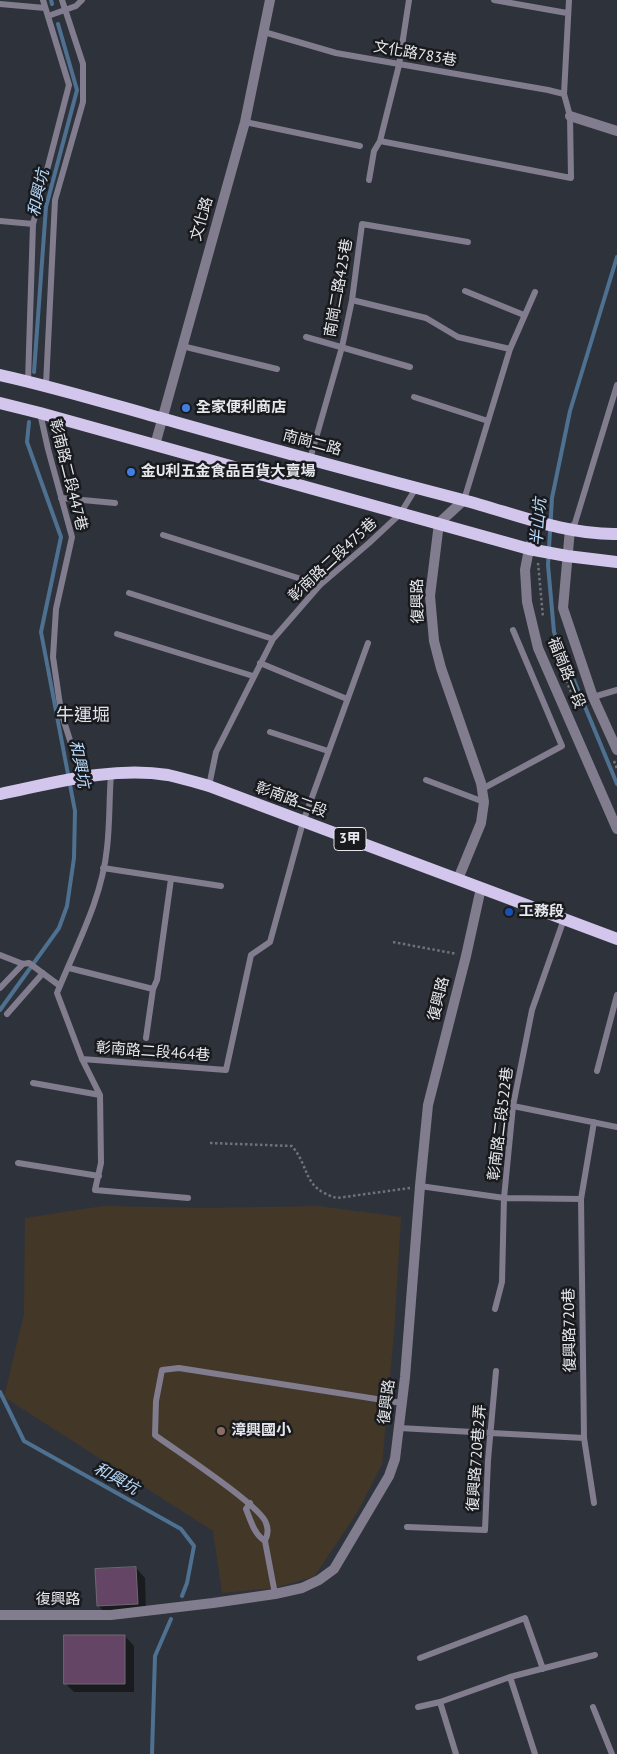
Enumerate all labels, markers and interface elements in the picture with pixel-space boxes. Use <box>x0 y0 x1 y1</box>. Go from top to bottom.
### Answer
street label: 文化路783巷 <box>372 38 458 70</box>
water label: 和興坑 <box>25 168 53 218</box>
street label: 文化路 <box>187 195 217 243</box>
street label: 南崗二路425巷 <box>321 237 357 339</box>
place label: 全家便利商店 <box>196 399 286 417</box>
marker: 全家便利商店 <box>180 402 192 414</box>
street label: 彰南路二段447巷 <box>45 417 91 533</box>
street label: 南崗二路 <box>281 427 343 459</box>
place label: 金U利五金食品百貨大賣場 <box>141 463 315 481</box>
marker: 金U利五金食品百貨大賣場 <box>125 466 137 478</box>
water label: 半山坑 <box>527 497 551 547</box>
street label: 彰南路二段475巷 <box>285 514 381 606</box>
street label: 復興路 <box>409 578 427 624</box>
street label: 福崗路一段 <box>544 635 588 711</box>
district label: 牛運堀 <box>56 705 110 727</box>
water label: 和興坑 <box>65 739 93 789</box>
street label: 彰南路二段 <box>253 779 329 821</box>
road number: 3甲 <box>334 828 366 851</box>
place label: 工務段 <box>519 903 564 921</box>
marker: 工務段 <box>503 906 515 918</box>
street label: 復興路 <box>425 975 453 1023</box>
street label: 彰南路二段464巷 <box>95 1039 211 1065</box>
street label: 彰南路二段522巷 <box>485 1066 517 1182</box>
street label: 復興路720巷 <box>560 1288 580 1372</box>
street label: 復興路 <box>375 1379 399 1425</box>
street label: 復興路720巷2弄 <box>464 1404 490 1512</box>
place label: 漳興國小 <box>231 1422 291 1440</box>
marker: 漳興國小 <box>215 1425 227 1437</box>
water label: 和興坑 <box>90 1459 142 1499</box>
street label: 復興路 <box>36 1591 80 1609</box>

